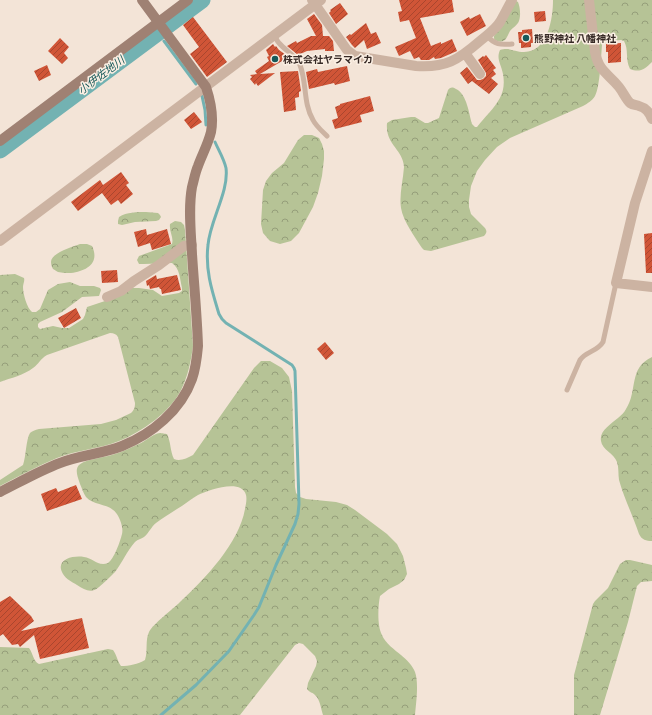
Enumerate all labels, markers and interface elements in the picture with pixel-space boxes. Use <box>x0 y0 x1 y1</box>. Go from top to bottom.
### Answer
place label: 熊野神社 八幡神社 <box>534 32 617 44</box>
marker: 熊野神社 八幡神社 <box>521 33 531 43</box>
water label: 小伊佐地川 <box>75 52 127 96</box>
place label: 株式会社ヤラマイカ <box>283 53 373 65</box>
marker: 株式会社ヤラマイカ <box>270 54 280 64</box>

